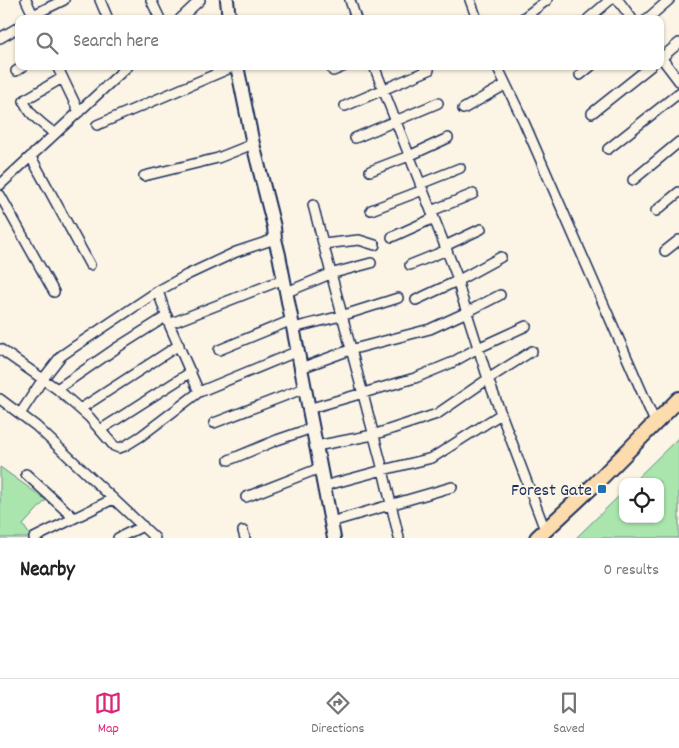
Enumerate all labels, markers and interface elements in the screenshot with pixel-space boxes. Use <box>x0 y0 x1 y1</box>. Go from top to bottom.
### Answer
search box <box>15 15 664 70</box>
icon: search <box>33 29 61 57</box>
text: Search here <box>73 29 159 56</box>
map controls <box>619 478 664 523</box>
button: locate <box>619 478 664 523</box>
place label: Forest Gate <box>511 479 592 504</box>
marker: Forest Gate <box>596 483 608 495</box>
text: Nearby <box>20 556 75 586</box>
text: 0 results <box>604 559 659 582</box>
tab: Map <box>94 689 122 739</box>
tab: Directions <box>311 689 364 739</box>
tab: Saved <box>553 689 585 739</box>

